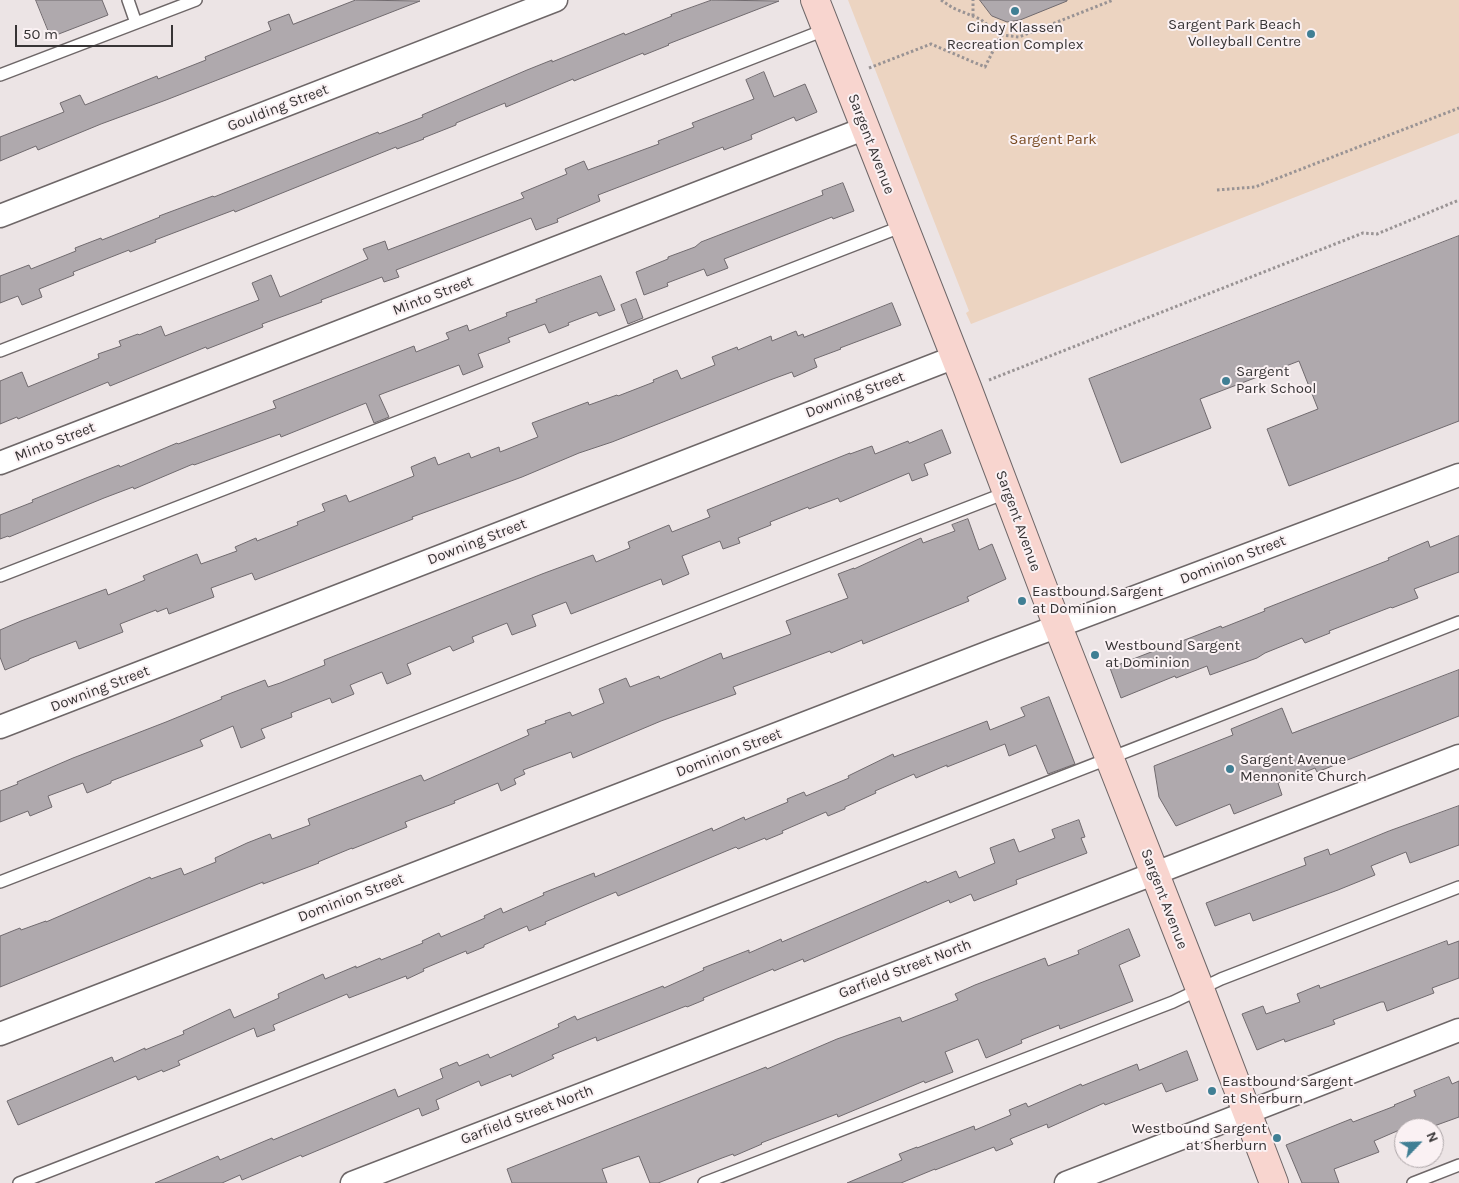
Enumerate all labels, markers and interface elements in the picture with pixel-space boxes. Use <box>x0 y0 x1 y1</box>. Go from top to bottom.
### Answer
marker: Cindy Klassen Recreation Complex <box>1009 5 1021 17</box>
scale bar <box>18 15 175 47</box>
place label: Sargent Park Beach Volleyball Centre <box>1168 16 1301 51</box>
place label: Cindy Klassen Recreation Complex <box>947 19 1083 54</box>
text: 50 m <box>23 25 58 43</box>
marker: Sargent Park Beach Volleyball Centre <box>1305 28 1317 40</box>
street label: Goulding Street <box>225 80 331 136</box>
street label: Sargent Avenue <box>844 91 898 197</box>
park label: Sargent Park <box>1009 131 1097 149</box>
street label: Minto Street <box>390 272 476 320</box>
place label: Sargent Park School <box>1236 363 1316 398</box>
street label: Downing Street <box>803 368 907 422</box>
marker: Sargent Park School <box>1220 375 1232 387</box>
street label: Minto Street <box>12 418 98 466</box>
street label: Sargent Avenue <box>991 468 1045 574</box>
street label: Downing Street <box>425 515 529 569</box>
street label: Dominion Street <box>1177 532 1289 588</box>
place label: Eastbound Sargent at Dominion <box>1032 583 1163 618</box>
marker: Eastbound Sargent at Dominion <box>1016 595 1028 607</box>
place label: Westbound Sargent at Dominion <box>1105 637 1240 672</box>
marker: Westbound Sargent at Dominion <box>1089 649 1101 661</box>
street label: Downing Street <box>48 662 152 716</box>
street label: Dominion Street <box>673 725 785 781</box>
place label: Sargent Avenue Mennonite Church <box>1240 751 1367 786</box>
marker: Sargent Avenue Mennonite Church <box>1224 763 1236 775</box>
street label: Sargent Avenue <box>1137 846 1191 952</box>
street label: Dominion Street <box>295 870 407 926</box>
street label: Garfield Street North <box>836 935 974 1003</box>
place label: Eastbound Sargent at Sherburn <box>1222 1073 1353 1108</box>
street label: Garfield Street North <box>458 1081 596 1149</box>
marker: Eastbound Sargent at Sherburn <box>1206 1085 1218 1097</box>
north arrow <box>1394 1118 1444 1168</box>
place label: Westbound Sargent at Sherburn <box>1132 1120 1267 1155</box>
text: N <box>1422 1129 1442 1145</box>
marker: Westbound Sargent at Sherburn <box>1271 1132 1283 1144</box>

